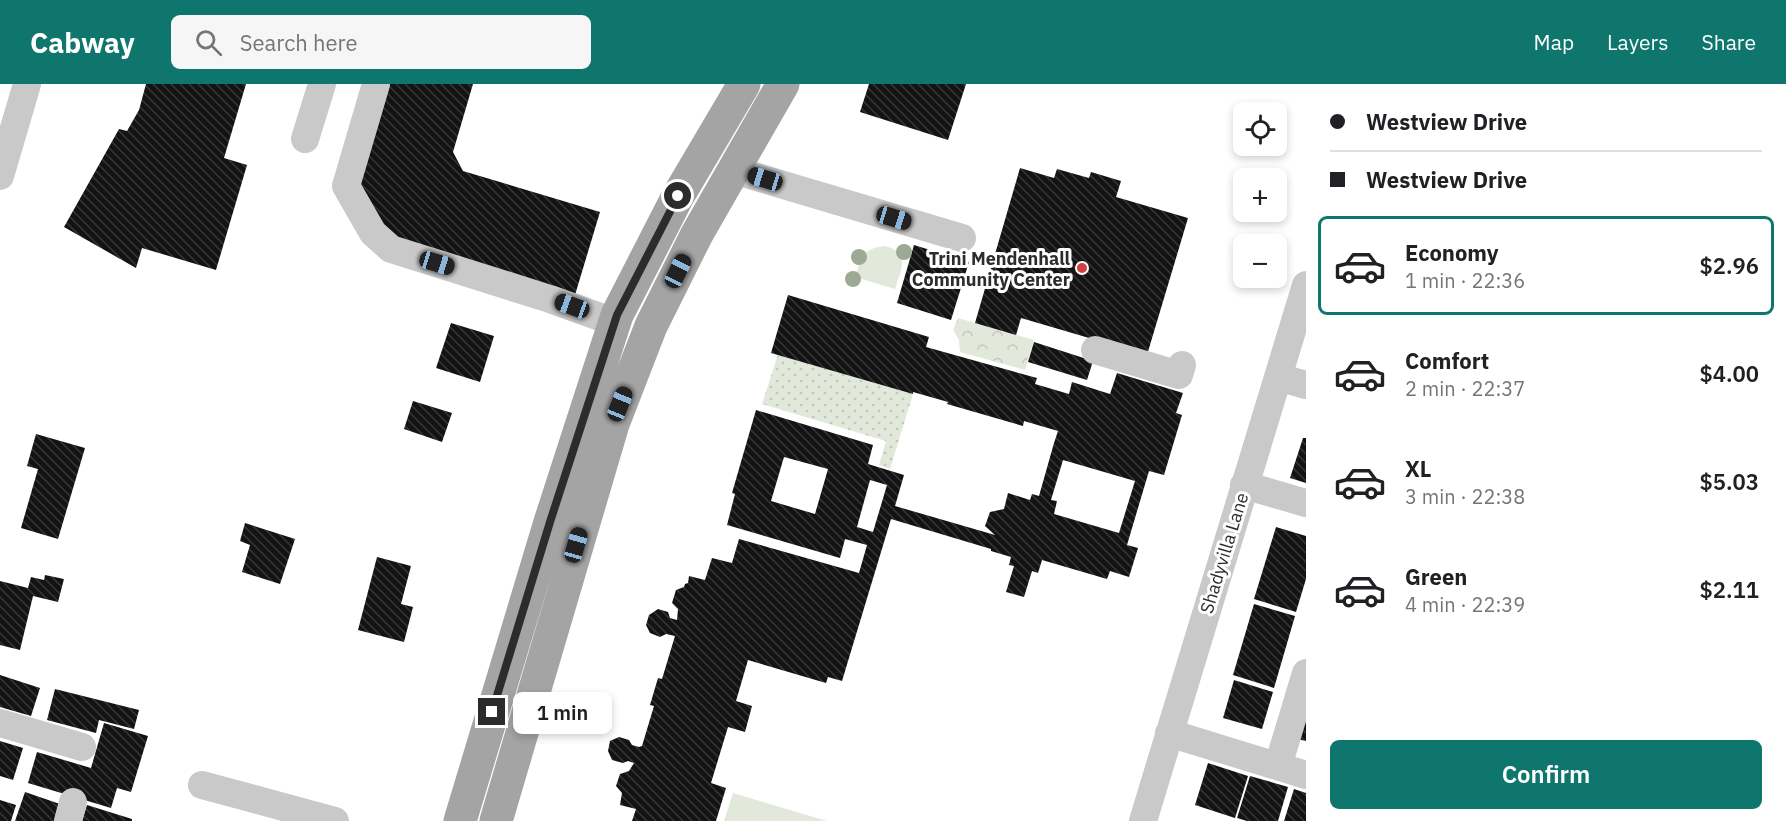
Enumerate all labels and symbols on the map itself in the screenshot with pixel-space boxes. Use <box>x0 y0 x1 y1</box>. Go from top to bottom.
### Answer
car <box>745 165 785 193</box>
route start <box>664 182 691 209</box>
car <box>874 204 914 232</box>
place label: Trini Mendenhall Community Center <box>912 247 1071 291</box>
car <box>417 249 457 277</box>
car <box>662 251 694 291</box>
marker: Trini Mendenhall Community Center <box>1075 261 1089 275</box>
car <box>552 291 592 321</box>
car <box>605 384 635 424</box>
street label: Shadyvilla Lane <box>1195 490 1253 616</box>
car <box>562 525 590 565</box>
callout: 1 min <box>513 691 612 733</box>
route end <box>478 698 505 725</box>

